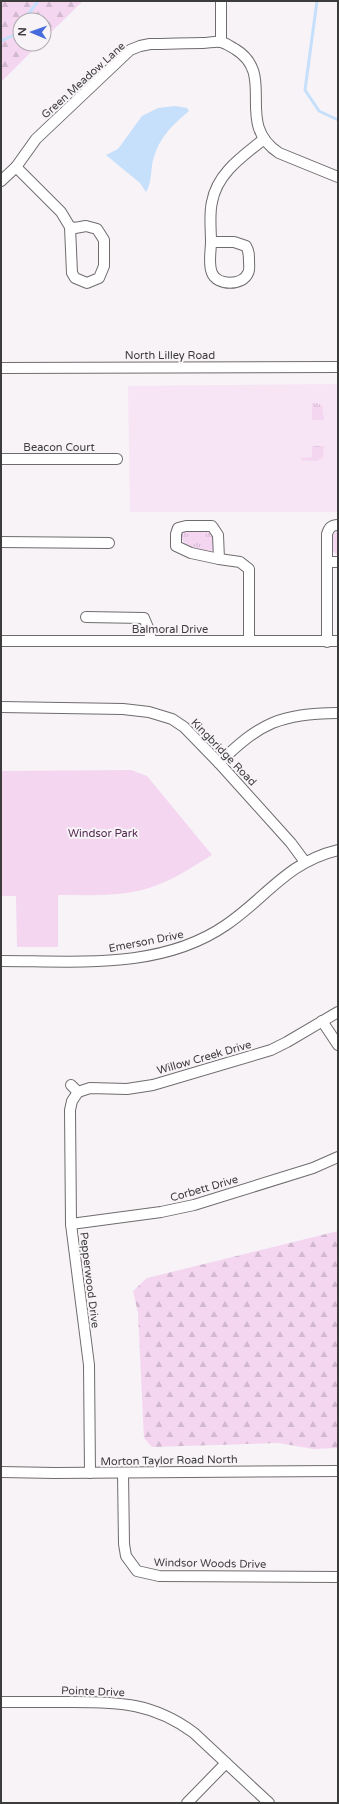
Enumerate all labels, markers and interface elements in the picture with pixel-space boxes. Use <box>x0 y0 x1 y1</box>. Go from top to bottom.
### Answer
north arrow <box>12 12 52 52</box>
text: N <box>16 27 29 36</box>
street label: Green Meadow Lane <box>39 39 128 121</box>
street label: North Lilley Road <box>125 349 215 362</box>
street label: Beacon Court <box>23 441 95 454</box>
street label: Balmoral Drive <box>132 623 208 636</box>
street label: Kingbridge Road <box>188 716 259 789</box>
park label: Windsor Park <box>68 827 138 840</box>
street label: Emerson Drive <box>107 928 185 955</box>
street label: Willow Creek Drive <box>156 1038 253 1077</box>
street label: Corbett Drive <box>169 1173 240 1204</box>
street label: Pepperwood Drive <box>77 1231 102 1329</box>
street label: Morton Taylor Road North <box>100 1453 238 1468</box>
street label: Windsor Woods Drive <box>154 1556 266 1571</box>
street label: Pointe Drive <box>61 1684 125 1699</box>

